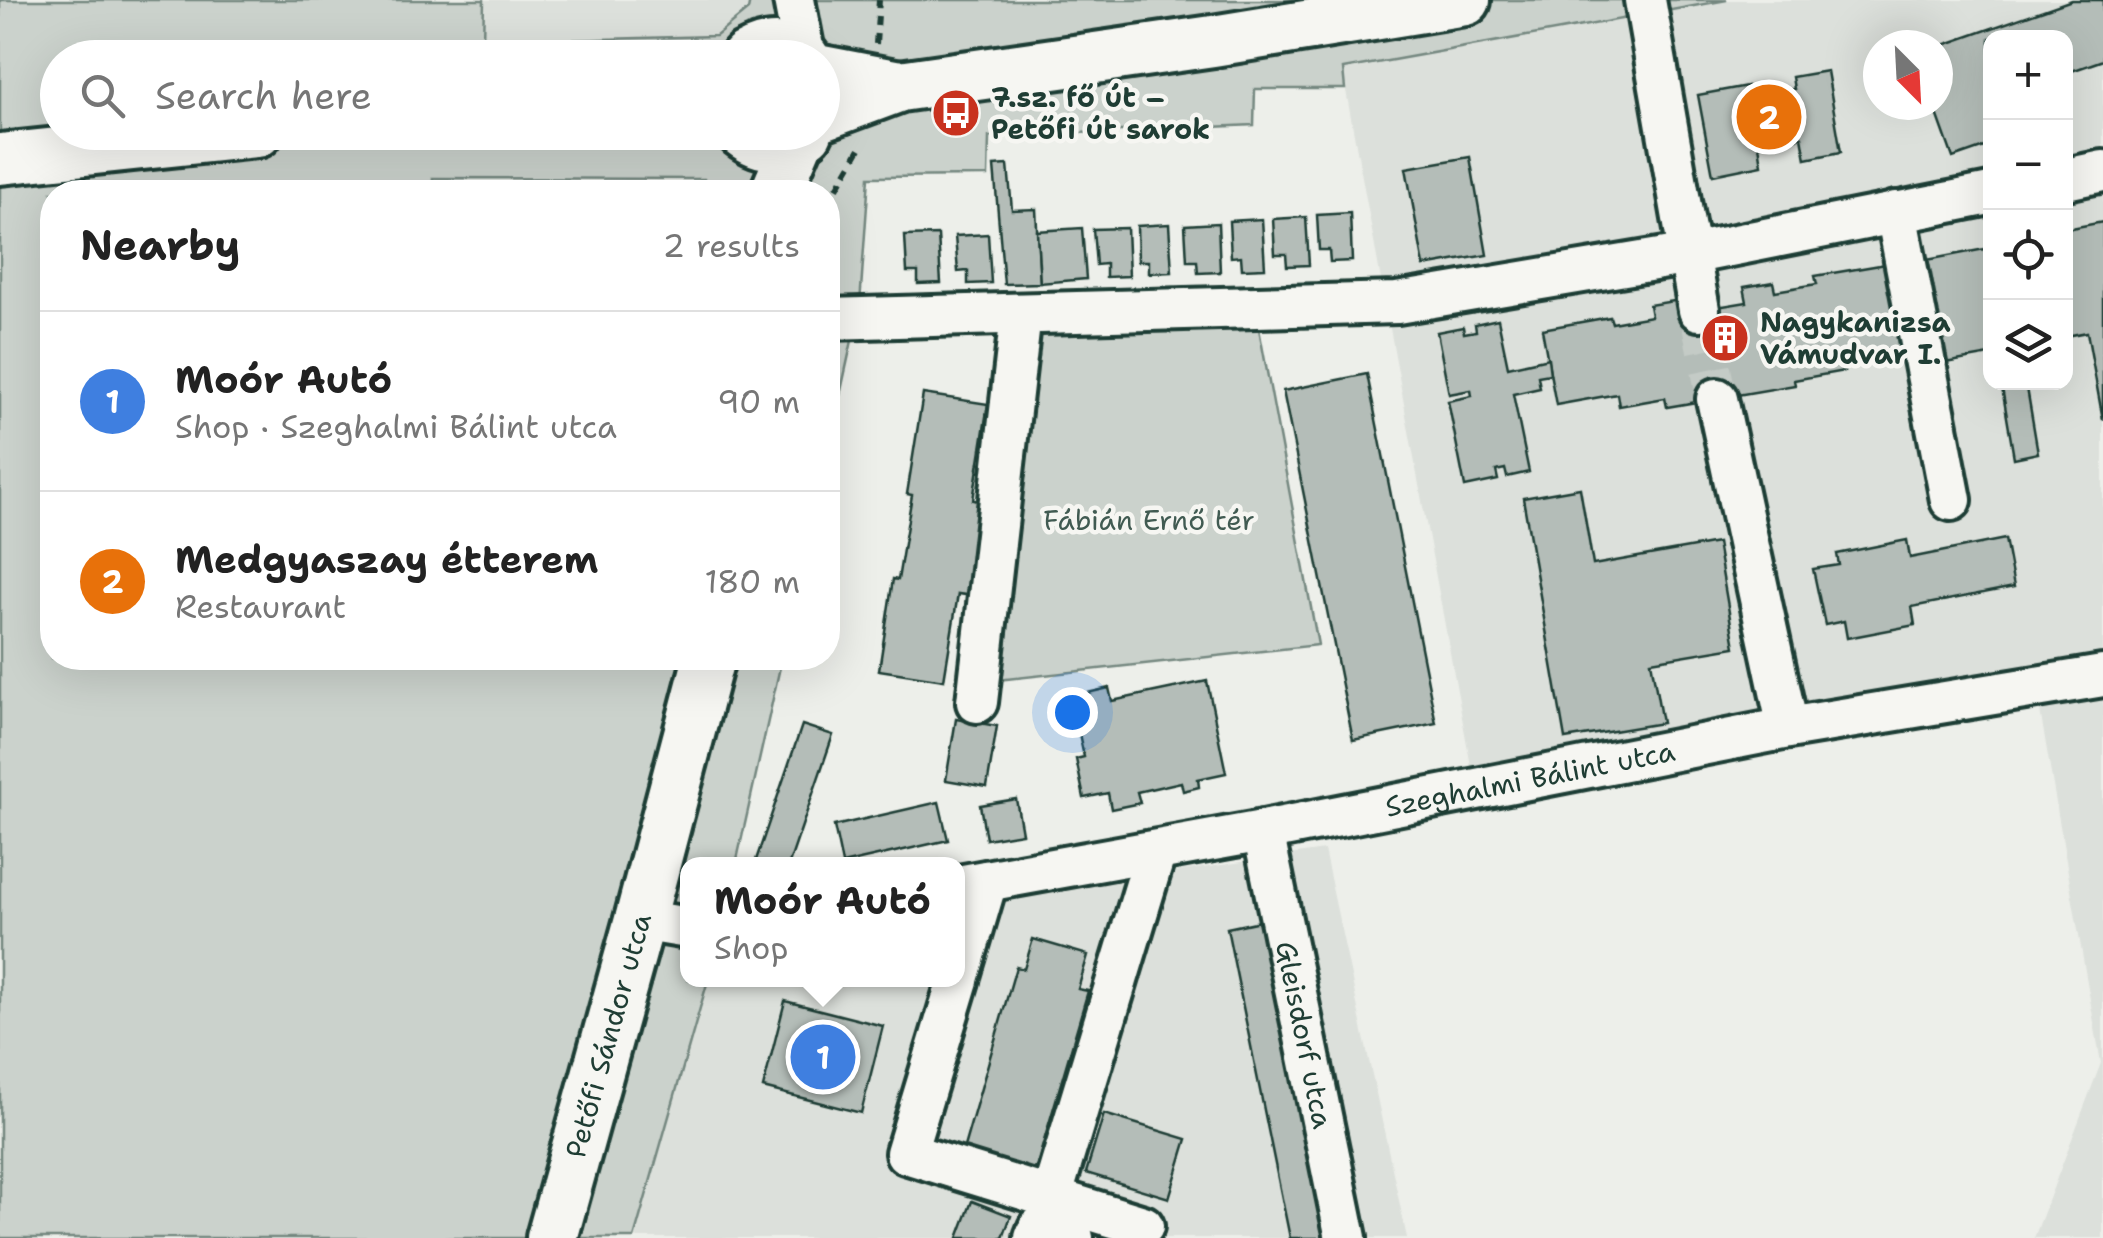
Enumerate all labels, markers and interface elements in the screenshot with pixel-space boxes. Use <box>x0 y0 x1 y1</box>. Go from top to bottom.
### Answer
north arrow <box>1863 30 1953 120</box>
map controls <box>1983 30 2073 390</box>
button: + <box>1983 30 2073 120</box>
search box <box>40 40 840 150</box>
icon: search <box>75 68 130 123</box>
text: Search here <box>155 70 372 121</box>
place label: 7.sz. fő út – Petőfi út sarok <box>991 78 1210 148</box>
pin: 2 <box>1736 80 1802 154</box>
bus stop icon: 7.sz. fő út – Petőfi út sarok <box>930 87 982 139</box>
button: − <box>1983 120 2073 210</box>
button: locate <box>1983 210 2073 300</box>
text: Nearby <box>80 217 240 273</box>
text: 2 results <box>663 224 800 267</box>
button: layers <box>1983 300 2073 390</box>
place label: Nagykanizsa Vámudvar I. <box>1760 303 1951 373</box>
building icon: Nagykanizsa Vámudvar I. <box>1699 312 1751 364</box>
text: Moór Autó <box>175 354 392 405</box>
text: 1 <box>105 380 120 423</box>
text: 90 m <box>717 380 800 423</box>
text: Shop · Szeghalmi Bálint utca <box>175 405 617 448</box>
park label: Fábián Ernő tér <box>1043 501 1255 539</box>
text: Medgyaszay étterem <box>175 534 598 585</box>
text: 2 <box>101 560 124 603</box>
text: 180 m <box>704 560 800 603</box>
text: Restaurant <box>175 585 346 628</box>
your location <box>1047 687 1098 738</box>
street label: Szeghalmi Bálint utca <box>1382 732 1678 826</box>
popup <box>680 857 965 987</box>
text: Moór Autó <box>714 875 931 926</box>
street label: Petőfi Sándor utca <box>556 909 660 1162</box>
text: Shop <box>714 926 789 969</box>
street label: Gleisdorf utca <box>1267 938 1342 1132</box>
pin: 1 <box>790 1020 856 1094</box>

